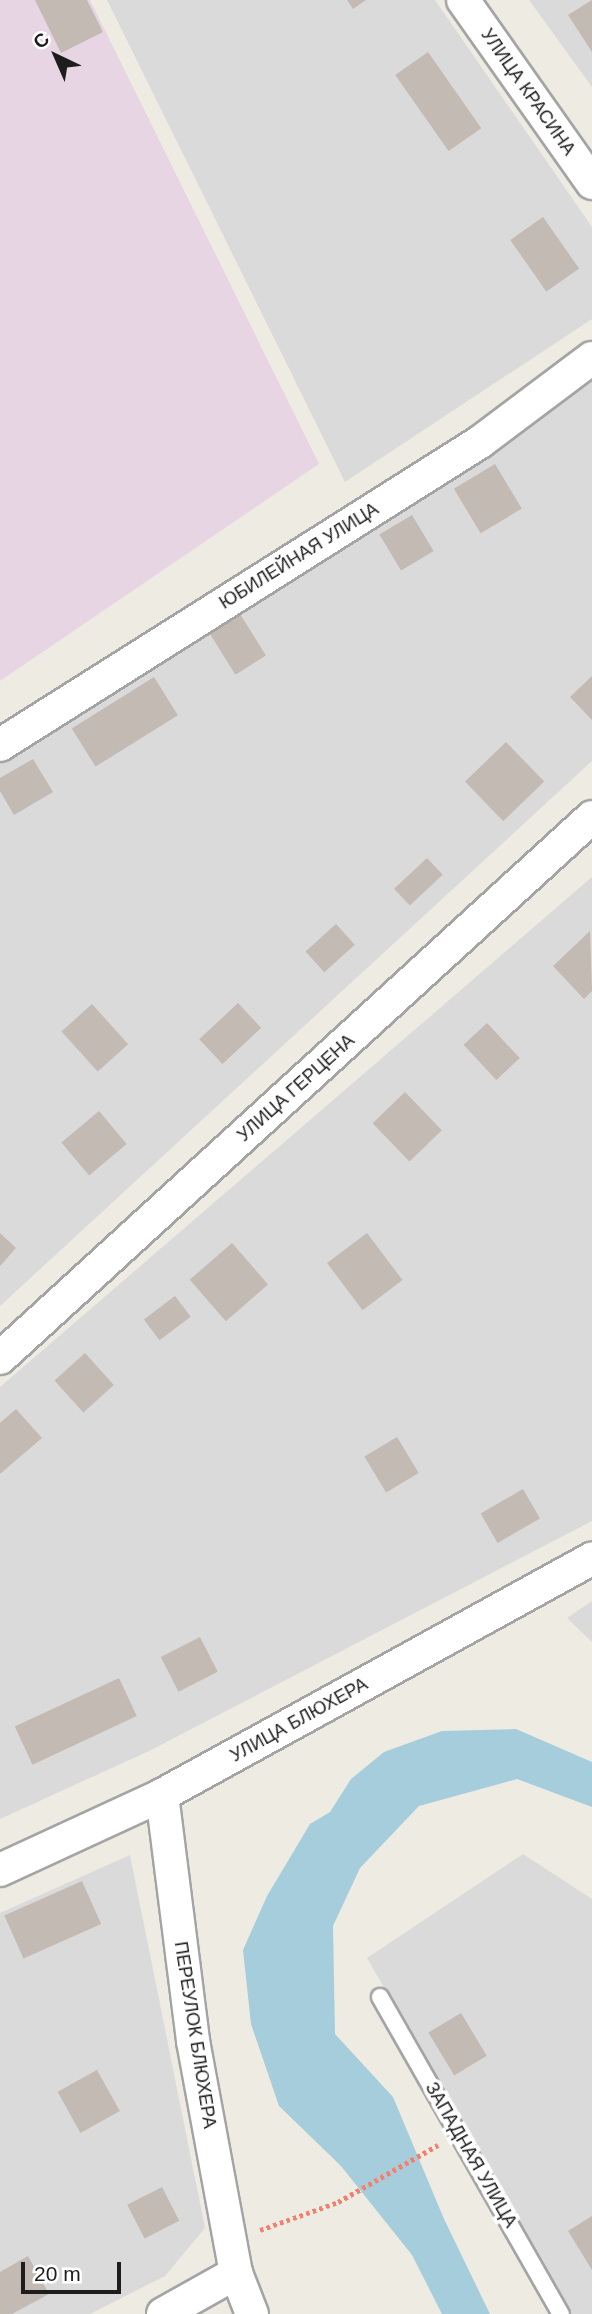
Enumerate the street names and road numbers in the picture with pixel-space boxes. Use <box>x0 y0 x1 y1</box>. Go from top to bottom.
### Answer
street label: УЛИЦА КРАСИНА <box>476 24 580 160</box>
street label: ЮБИЛЕЙНАЯ УЛИЦА <box>215 498 383 614</box>
street label: УЛИЦА ГЕРЦЕНА <box>233 1030 359 1146</box>
street label: УЛИЦА БЛЮХЕРА <box>227 1673 371 1767</box>
street label: ПЕРЕУЛОК БЛЮХЕРА <box>170 1940 220 2130</box>
street label: ЗАПАДНАЯ УЛИЦА <box>421 2078 521 2232</box>

